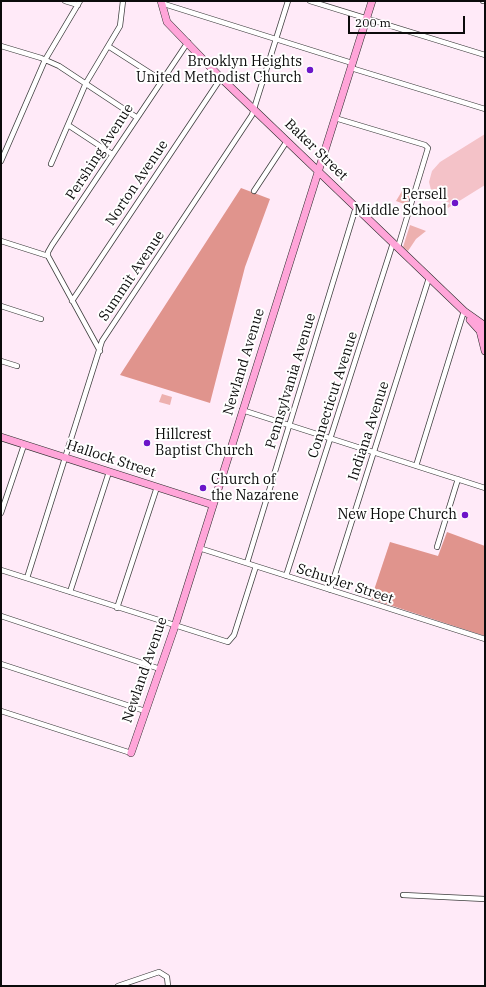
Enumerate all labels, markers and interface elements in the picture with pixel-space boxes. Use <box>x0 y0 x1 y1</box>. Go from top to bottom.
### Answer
scale bar <box>350 8 467 34</box>
text: 200 m <box>355 15 391 30</box>
place label: Brooklyn Heights United Methodist Church <box>136 54 302 86</box>
marker: Brooklyn Heights United Methodist Church <box>305 65 315 75</box>
street label: Pershing Avenue <box>63 101 137 203</box>
street label: Baker Street <box>281 116 351 184</box>
street label: Norton Avenue <box>102 137 172 229</box>
place label: Persell Middle School <box>354 187 447 220</box>
marker: Persell Middle School <box>450 198 460 208</box>
street label: Summit Avenue <box>96 228 168 324</box>
street label: Newland Avenue <box>220 306 268 418</box>
street label: Pennsylvania Avenue <box>262 311 320 451</box>
street label: Connecticut Avenue <box>305 330 361 460</box>
street label: Indiana Avenue <box>345 379 393 483</box>
place label: Hillcrest Baptist Church <box>155 427 254 460</box>
street label: Hallock Street <box>64 437 158 481</box>
marker: Hillcrest Baptist Church <box>142 438 152 448</box>
place label: Church of the Nazarene <box>211 472 299 504</box>
marker: Church of the Nazarene <box>198 483 208 493</box>
place label: New Hope Church <box>338 507 457 523</box>
marker: New Hope Church <box>460 510 470 520</box>
street label: Schuyler Street <box>294 560 396 608</box>
street label: Newland Avenue <box>119 615 171 725</box>

